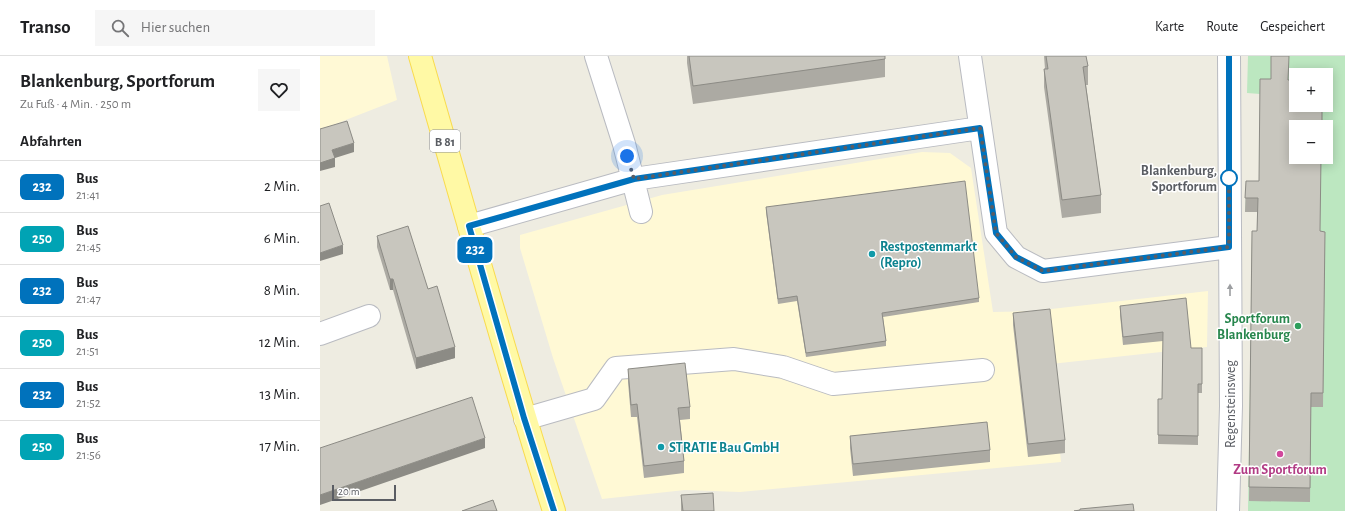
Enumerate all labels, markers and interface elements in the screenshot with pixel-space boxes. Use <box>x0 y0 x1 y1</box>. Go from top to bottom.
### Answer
search box <box>95 10 375 46</box>
icon: search <box>109 17 131 39</box>
text: Transo <box>20 18 71 37</box>
text: Hier suchen <box>141 20 210 35</box>
text: Karte <box>1155 20 1184 34</box>
text: Route <box>1206 20 1238 34</box>
text: Gespeichert <box>1260 20 1325 34</box>
map controls <box>1289 68 1333 164</box>
button: + <box>1289 68 1333 112</box>
button: heart <box>258 69 300 111</box>
text: Blankenburg, Sportforum <box>20 72 215 91</box>
text: Zu Fuß · 4 Min. · 250 m <box>20 98 131 111</box>
button: − <box>1289 120 1333 164</box>
road number: B 81 <box>430 130 460 152</box>
text: Abfahrten <box>20 134 82 149</box>
your location <box>617 146 637 166</box>
place label: Blankenburg, Sportforum <box>1141 164 1217 194</box>
marker: Blankenburg, Sportforum <box>1220 169 1238 187</box>
text: Bus <box>76 171 98 186</box>
text: 2 Min. <box>264 179 300 194</box>
text: 232 <box>32 180 52 194</box>
text: 21:41 <box>76 189 100 202</box>
text: Bus <box>76 223 98 238</box>
text: 6 Min. <box>264 231 300 246</box>
text: 250 <box>32 232 52 246</box>
line badge: 232 <box>452 237 498 263</box>
place label: Restpostenmarkt (Repro) <box>880 240 977 270</box>
text: 21:45 <box>76 241 101 254</box>
text: 232 <box>465 243 485 257</box>
marker: Restpostenmarkt (Repro) <box>867 249 877 259</box>
text: Bus <box>76 275 98 290</box>
text: 8 Min. <box>264 283 300 298</box>
one-way arrow <box>1227 283 1233 296</box>
text: 232 <box>32 284 52 298</box>
text: 21:47 <box>76 293 101 306</box>
place label: Sportforum Blankenburg <box>1217 312 1291 342</box>
marker: Sportforum Blankenburg <box>1293 321 1303 331</box>
text: Bus <box>76 327 98 342</box>
text: 12 Min. <box>259 335 300 350</box>
text: 250 <box>32 336 52 350</box>
text: 21:51 <box>76 345 99 358</box>
street label: Regensteinsweg <box>1224 360 1238 448</box>
text: Bus <box>76 379 98 394</box>
text: 13 Min. <box>260 387 300 402</box>
text: 232 <box>32 388 52 402</box>
text: 21:52 <box>76 397 101 410</box>
text: Bus <box>76 431 98 446</box>
text: 17 Min. <box>259 439 300 454</box>
text: 250 <box>32 440 52 454</box>
place label: STRATIE Bau GmbH <box>669 441 780 455</box>
marker: STRATIE Bau GmbH <box>656 442 666 452</box>
text: 21:56 <box>76 449 101 462</box>
marker: Zum Sportforum <box>1275 449 1285 459</box>
place label: Zum Sportforum <box>1233 463 1327 477</box>
scale bar <box>332 483 396 502</box>
text: 20 m <box>338 486 359 497</box>

